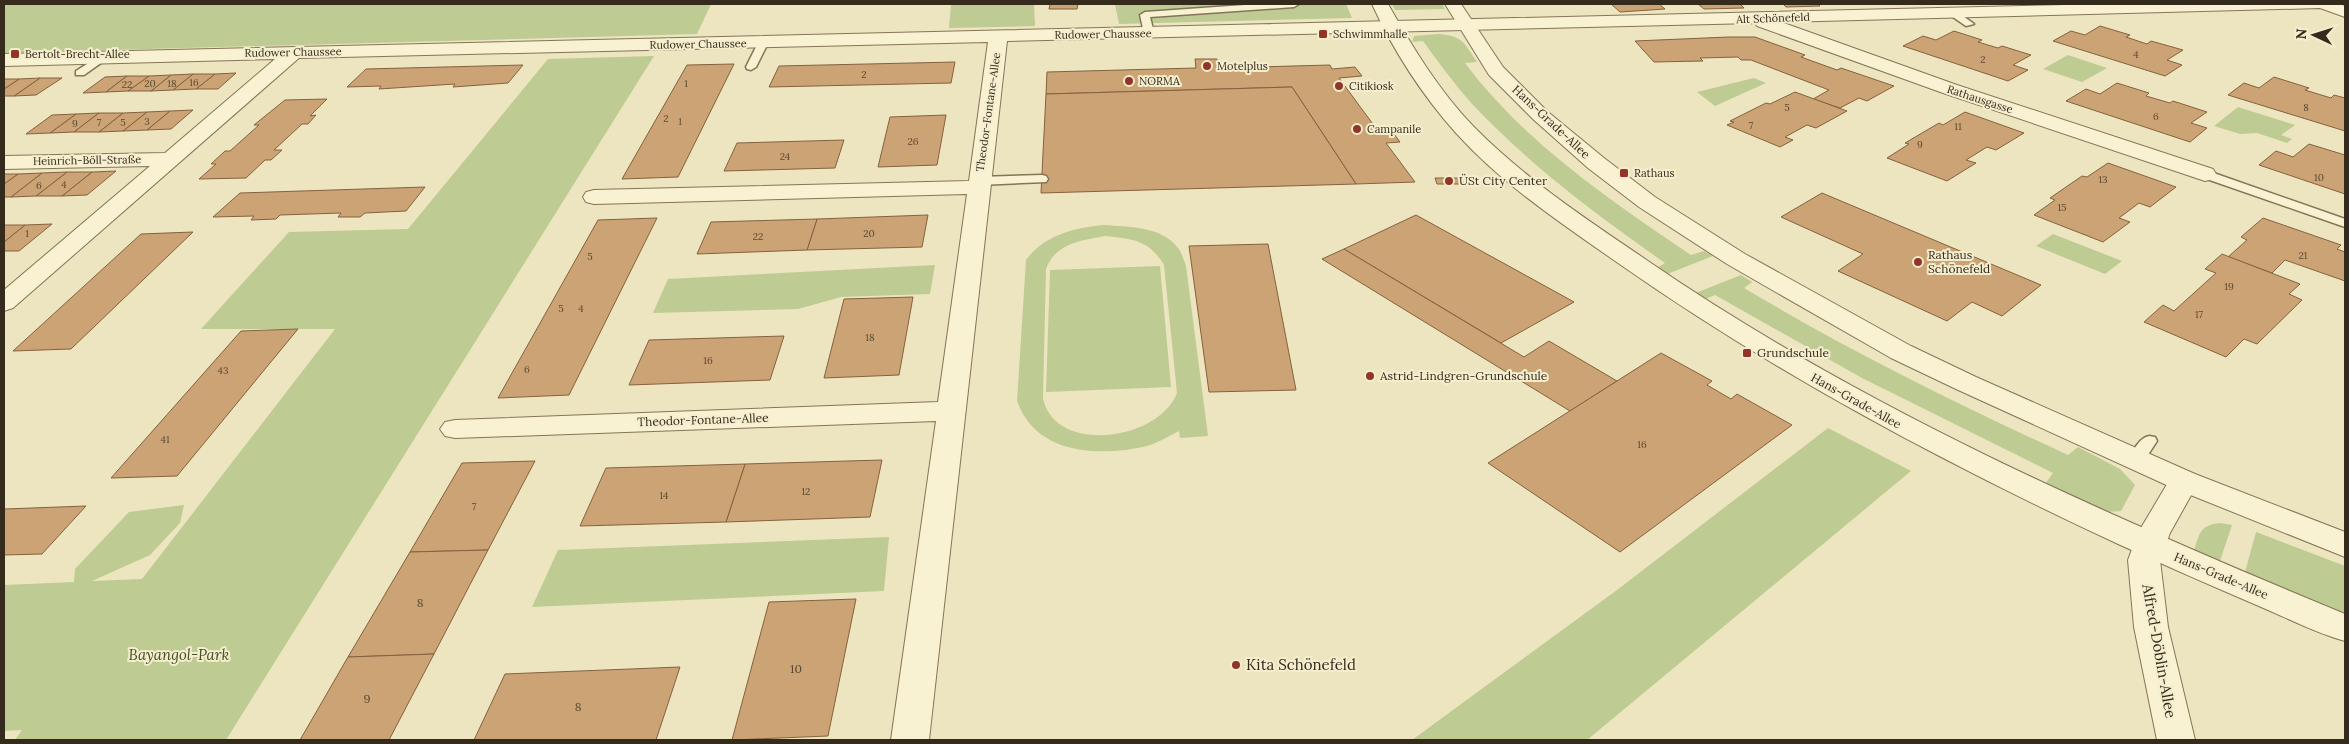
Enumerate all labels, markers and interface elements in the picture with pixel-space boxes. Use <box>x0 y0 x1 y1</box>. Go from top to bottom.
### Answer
street label: Alt Schönefeld <box>1735 10 1811 26</box>
north arrow <box>2289 10 2339 60</box>
street label: Rudower Chaussee <box>1054 26 1152 42</box>
place label: Schwimmhalle <box>1333 27 1407 41</box>
marker: Schwimmhalle <box>1317 28 1329 40</box>
text: N <box>2292 28 2310 40</box>
street label: Rudower Chaussee <box>649 36 747 52</box>
street label: Rudower Chaussee <box>244 44 342 60</box>
place label: Bertolt-Brecht-Allee <box>25 47 130 61</box>
marker: Bertolt-Brecht-Allee <box>9 48 21 60</box>
house number: 4 <box>2133 48 2139 61</box>
street label: Theodor-Fontane-Allee <box>973 51 1003 172</box>
house number: 2 <box>1980 53 1986 66</box>
place label: Motelplus <box>1217 59 1268 73</box>
marker: Motelplus <box>1201 60 1213 72</box>
house number: 2 <box>861 68 867 81</box>
place label: NORMA <box>1139 74 1181 88</box>
marker: NORMA <box>1123 75 1135 87</box>
house number: 16 <box>189 76 199 89</box>
house number: 20 <box>144 77 156 90</box>
house number: 18 <box>167 77 177 90</box>
house number: 1 <box>684 77 688 90</box>
house number: 22 <box>122 78 132 91</box>
place label: Citikiosk <box>1349 79 1394 93</box>
marker: Citikiosk <box>1333 80 1345 92</box>
street label: Hans-Grade-Allee <box>1509 82 1594 162</box>
street label: Rathausgasse <box>1945 82 2015 116</box>
house number: 5 <box>1784 101 1790 114</box>
house number: 8 <box>2303 101 2309 114</box>
house number: 6 <box>2153 110 2159 123</box>
house number: 2 <box>663 112 669 125</box>
house number: 3 <box>144 115 150 128</box>
house number: 1 <box>678 115 682 128</box>
house number: 7 <box>97 116 102 129</box>
house number: 5 <box>120 116 126 129</box>
house number: 9 <box>72 117 78 130</box>
house number: 7 <box>1749 119 1754 132</box>
house number: 11 <box>1954 120 1962 133</box>
place label: Campanile <box>1367 122 1421 136</box>
marker: Campanile <box>1351 123 1363 135</box>
house number: 26 <box>907 135 919 148</box>
house number: 9 <box>1917 138 1923 151</box>
house number: 24 <box>780 150 791 163</box>
street label: Heinrich-Böll-Straße <box>33 152 141 168</box>
place label: Rathaus <box>1634 166 1675 180</box>
marker: Rathaus <box>1618 167 1630 179</box>
house number: 10 <box>2314 171 2324 184</box>
place label: ÜSt City Center <box>1459 173 1548 188</box>
house number: 13 <box>2098 173 2108 186</box>
marker: ÜSt City Center <box>1443 175 1455 187</box>
house number: 4 <box>61 178 67 191</box>
house number: 6 <box>36 179 42 192</box>
house number: 15 <box>2057 201 2067 214</box>
house number: 1 <box>25 227 29 240</box>
house number: 20 <box>863 227 875 240</box>
house number: 22 <box>753 230 763 243</box>
place label: Rathaus Schönefeld <box>1928 247 1990 276</box>
house number: 21 <box>2298 249 2308 262</box>
house number: 5 <box>587 250 593 263</box>
marker: Rathaus Schönefeld <box>1912 256 1924 268</box>
house number: 19 <box>2224 280 2234 293</box>
house number: 5 <box>558 302 564 315</box>
house number: 4 <box>578 302 584 315</box>
house number: 17 <box>2195 308 2204 321</box>
house number: 18 <box>865 331 875 344</box>
place label: Grundschule <box>1757 345 1830 360</box>
marker: Grundschule <box>1741 347 1753 359</box>
house number: 16 <box>703 354 713 367</box>
house number: 6 <box>524 363 530 376</box>
house number: 43 <box>218 364 229 377</box>
place label: Astrid-Lindgren-Grundschule <box>1379 368 1548 383</box>
marker: Astrid-Lindgren-Grundschule <box>1364 370 1376 382</box>
street label: Hans-Grade-Allee <box>1808 370 1904 432</box>
street label: Theodor-Fontane-Allee <box>637 410 769 429</box>
house number: 41 <box>160 433 170 446</box>
house number: 16 <box>1637 438 1647 451</box>
house number: 12 <box>801 485 811 498</box>
house number: 14 <box>659 489 669 502</box>
house number: 7 <box>472 500 477 513</box>
street label: Hans-Grade-Allee <box>2172 549 2271 602</box>
street label: Alfred-Döblin-Allee <box>2138 581 2181 719</box>
house number: 8 <box>417 595 424 610</box>
park label: Bayangol-Park <box>129 645 230 664</box>
place label: Kita Schönefeld <box>1246 655 1356 674</box>
marker: Kita Schönefeld <box>1230 659 1242 671</box>
house number: 10 <box>790 661 802 676</box>
house number: 9 <box>364 691 371 706</box>
house number: 8 <box>575 699 582 714</box>

